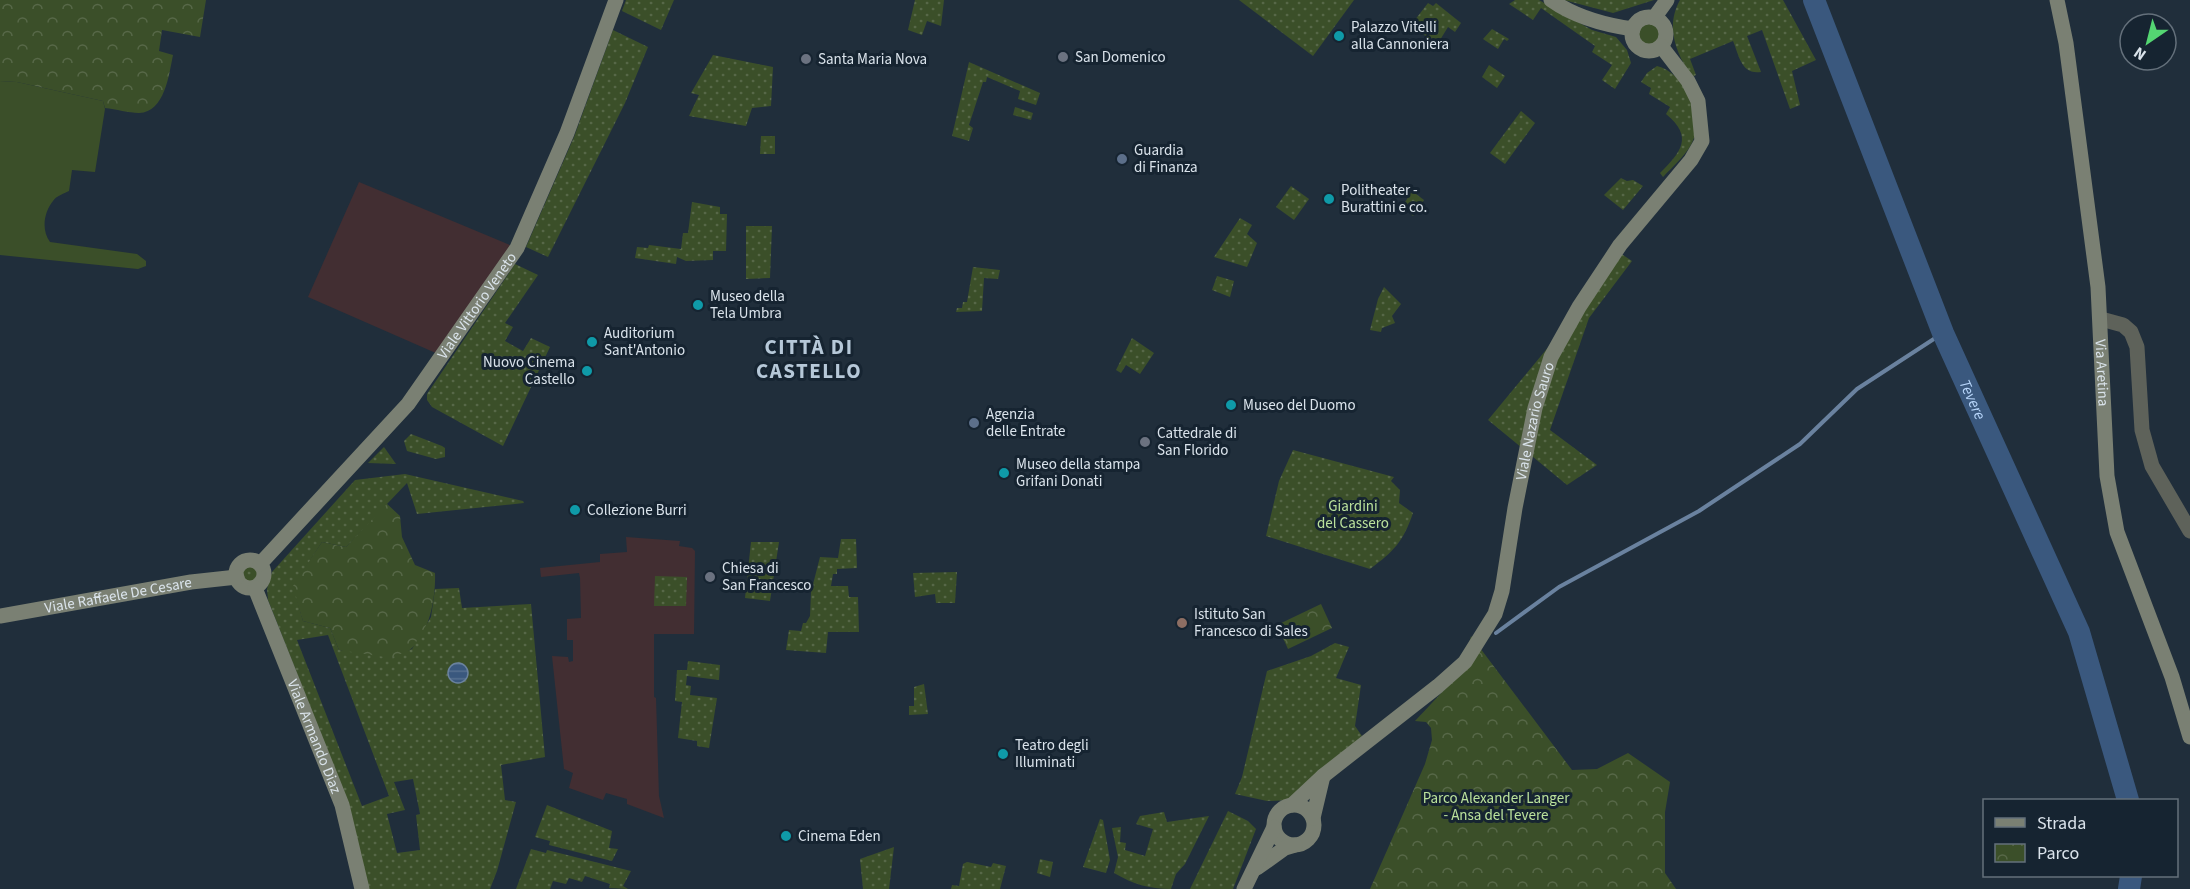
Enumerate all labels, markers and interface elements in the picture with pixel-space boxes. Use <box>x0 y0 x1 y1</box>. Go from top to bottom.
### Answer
north arrow <box>2118 12 2178 72</box>
place label: Palazzo Vitelli alla Cannoniera <box>1351 17 1449 55</box>
marker: Palazzo Vitelli alla Cannoniera <box>1332 29 1346 43</box>
text: N <box>2129 41 2151 66</box>
place label: San Domenico <box>1075 47 1166 68</box>
place label: Santa Maria Nova <box>818 49 927 70</box>
marker: San Domenico <box>1056 50 1070 64</box>
marker: Santa Maria Nova <box>799 52 813 66</box>
place label: Guardia di Finanza <box>1134 140 1198 178</box>
marker: Guardia di Finanza <box>1115 152 1129 166</box>
place label: Politheater - Burattini e co. <box>1341 180 1427 218</box>
marker: Politheater - Burattini e co. <box>1322 192 1336 206</box>
street label: Viale Vittorio Veneto <box>432 248 522 364</box>
place label: Museo della Tela Umbra <box>710 286 785 324</box>
marker: Museo della Tela Umbra <box>691 298 705 312</box>
place label: Auditorium Sant'Antonio <box>604 323 685 361</box>
district label: CITTÀ DI CASTELLO <box>756 332 862 386</box>
marker: Auditorium Sant'Antonio <box>585 335 599 349</box>
street label: Via Aretina <box>2090 339 2114 407</box>
place label: Nuovo Cinema Castello <box>483 352 575 390</box>
street label: Viale Nazario Sauro <box>1511 359 1560 482</box>
marker: Nuovo Cinema Castello <box>580 364 594 378</box>
water label: Tevere <box>1954 376 1991 424</box>
place label: Museo del Duomo <box>1243 395 1356 416</box>
marker: Museo del Duomo <box>1224 398 1238 412</box>
place label: Agenzia delle Entrate <box>986 404 1066 442</box>
marker: Agenzia delle Entrate <box>967 416 981 430</box>
place label: Cattedrale di San Florido <box>1157 423 1237 461</box>
marker: Cattedrale di San Florido <box>1138 435 1152 449</box>
place label: Museo della stampa Grifani Donati <box>1016 454 1140 492</box>
marker: Museo della stampa Grifani Donati <box>997 466 1011 480</box>
park label: Giardini del Cassero <box>1317 496 1389 534</box>
place label: Collezione Burri <box>587 500 687 521</box>
marker: Collezione Burri <box>568 503 582 517</box>
place label: Chiesa di San Francesco <box>722 558 811 596</box>
marker: Chiesa di San Francesco <box>703 570 717 584</box>
street label: Viale Raffaele De Cesare <box>43 572 193 619</box>
place label: Istituto San Francesco di Sales <box>1194 604 1308 642</box>
marker: Istituto San Francesco di Sales <box>1175 616 1189 630</box>
street label: Viale Armando Diaz <box>282 677 346 797</box>
place label: Teatro degli Illuminati <box>1015 735 1089 773</box>
marker: Teatro degli Illuminati <box>996 747 1010 761</box>
park label: Parco Alexander Langer - Ansa del Tevere <box>1423 788 1570 826</box>
legend <box>1983 799 2178 877</box>
text: Strada <box>2037 811 2086 836</box>
place label: Cinema Eden <box>798 826 881 847</box>
marker: Cinema Eden <box>779 829 793 843</box>
text: Parco <box>2037 841 2079 866</box>

